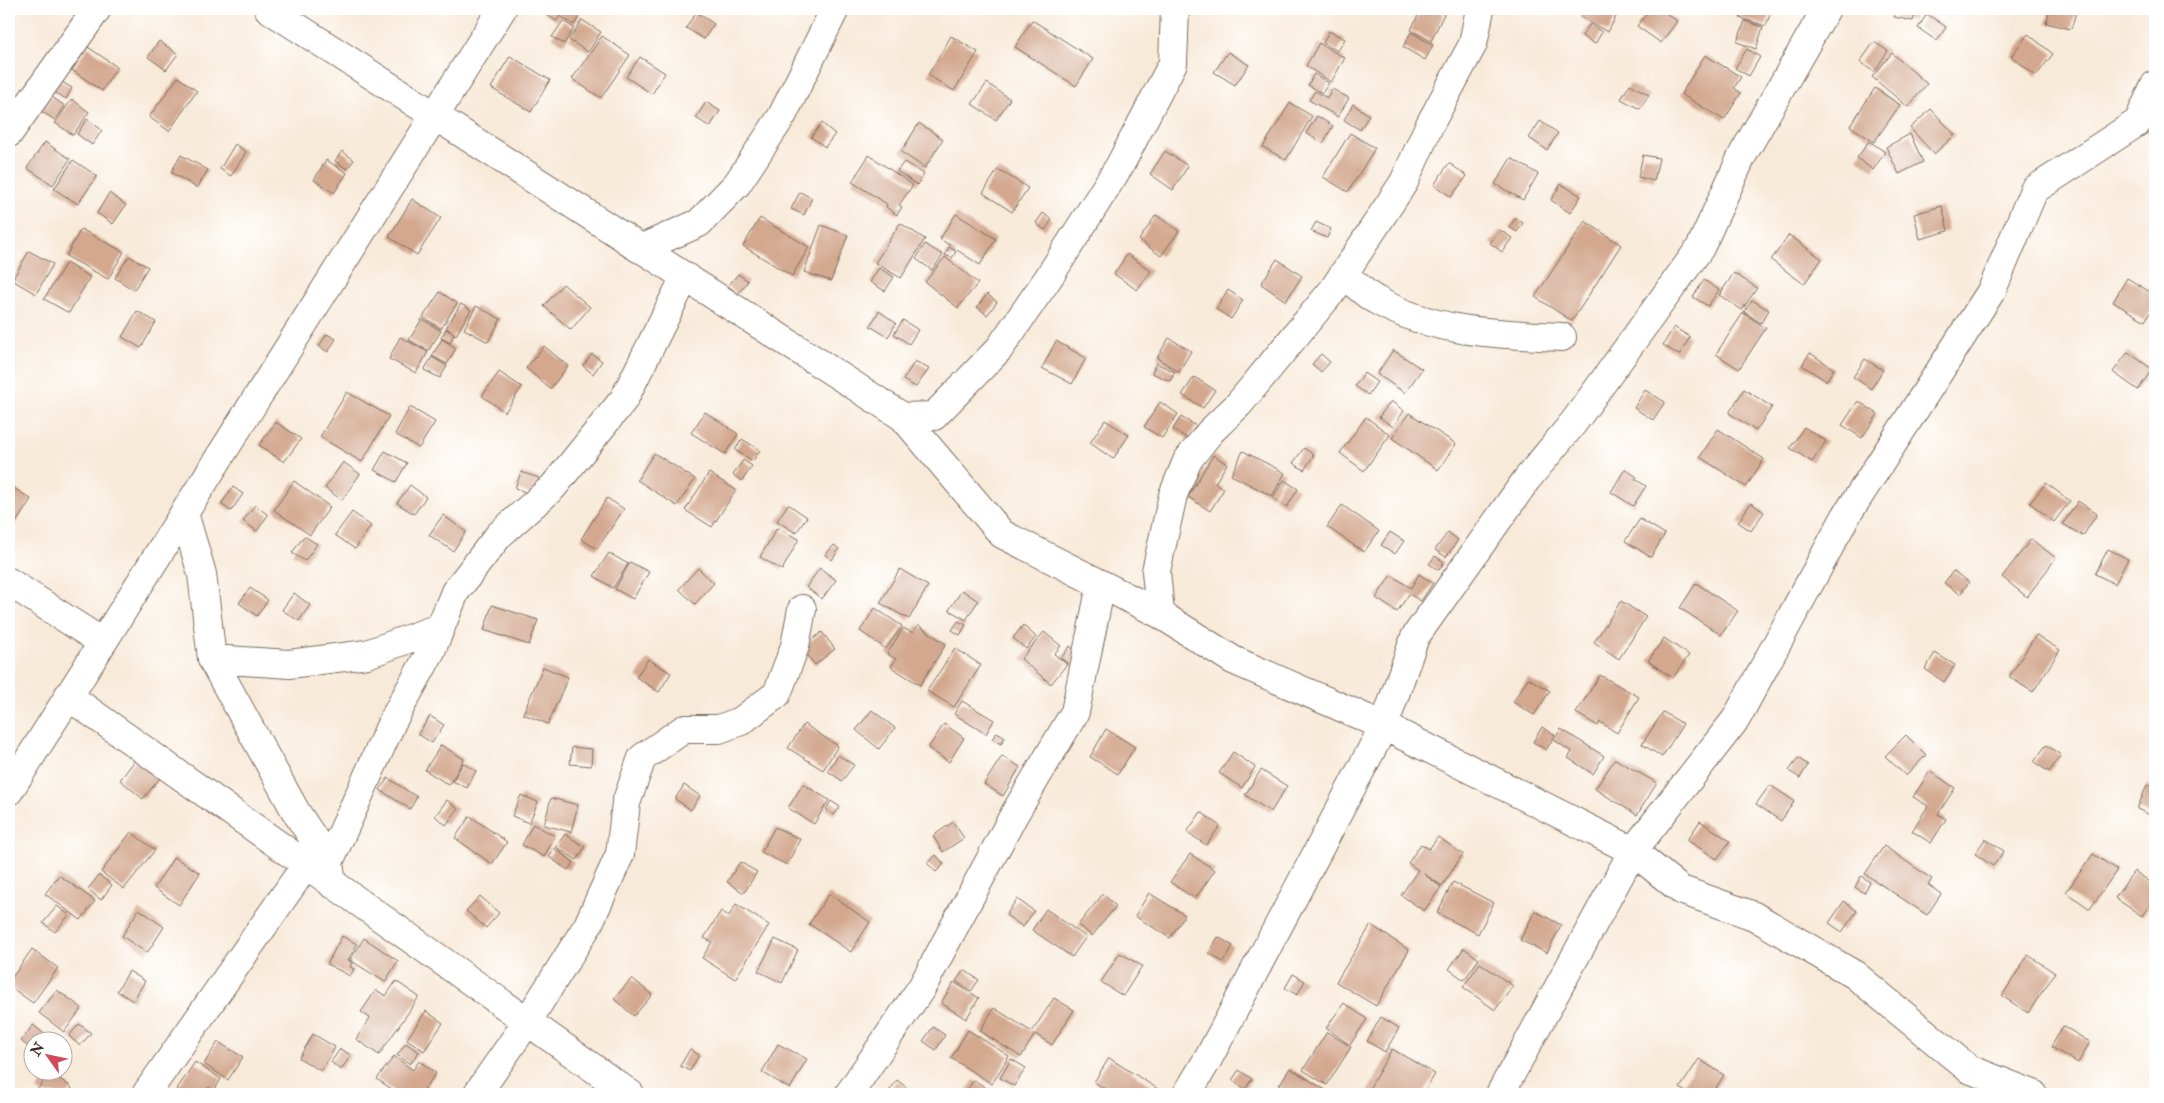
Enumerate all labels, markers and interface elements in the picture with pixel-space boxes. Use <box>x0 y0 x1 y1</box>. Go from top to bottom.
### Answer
north arrow <box>22 1030 72 1080</box>
text: N <box>26 1039 48 1060</box>

